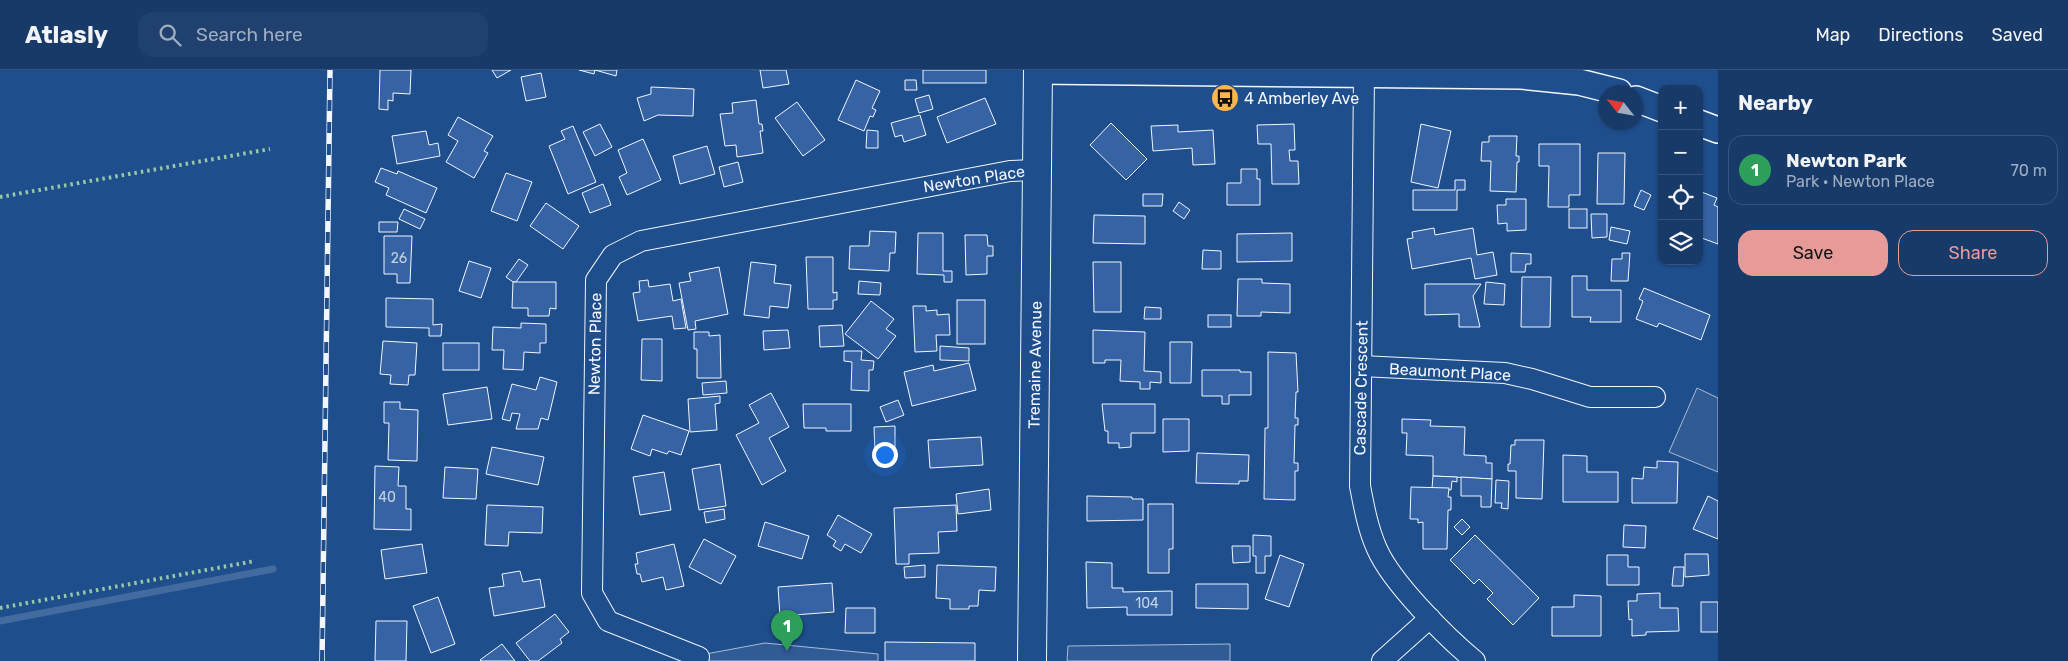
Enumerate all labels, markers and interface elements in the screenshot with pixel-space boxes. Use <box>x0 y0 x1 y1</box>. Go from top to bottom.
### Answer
search box <box>138 12 488 57</box>
text: Atlasly <box>25 21 108 49</box>
icon: search <box>156 21 184 49</box>
text: Search here <box>196 23 303 46</box>
text: Map <box>1815 24 1850 46</box>
text: Directions <box>1878 24 1964 46</box>
text: Saved <box>1992 24 2043 46</box>
bus stop icon: 4 Amberley Ave <box>1210 83 1240 113</box>
north arrow <box>1598 85 1643 130</box>
map controls <box>1658 85 1703 265</box>
button: + <box>1658 85 1703 130</box>
place label: 4 Amberley Ave <box>1244 89 1359 108</box>
text: Nearby <box>1738 90 1813 115</box>
button: − <box>1658 130 1703 175</box>
text: Newton Park <box>1786 149 1907 172</box>
text: 1 <box>1751 161 1759 180</box>
text: 70 m <box>2010 161 2047 180</box>
street label: Newton Place <box>922 162 1026 196</box>
text: Park · Newton Place <box>1786 172 1935 191</box>
button: locate <box>1658 175 1703 220</box>
button: layers <box>1658 220 1703 265</box>
button: Save <box>1738 230 1888 276</box>
button: Share <box>1898 230 2048 276</box>
house number: 26 <box>391 250 407 267</box>
street label: Newton Place <box>585 293 605 395</box>
street label: Tremaine Avenue <box>1024 301 1046 429</box>
street label: Cascade Crescent <box>1350 320 1372 456</box>
street label: Beaumont Place <box>1389 359 1511 385</box>
your location <box>872 442 898 468</box>
house number: 40 <box>378 489 396 506</box>
house number: 104 <box>1135 595 1159 612</box>
pin: 1 <box>771 610 803 651</box>

